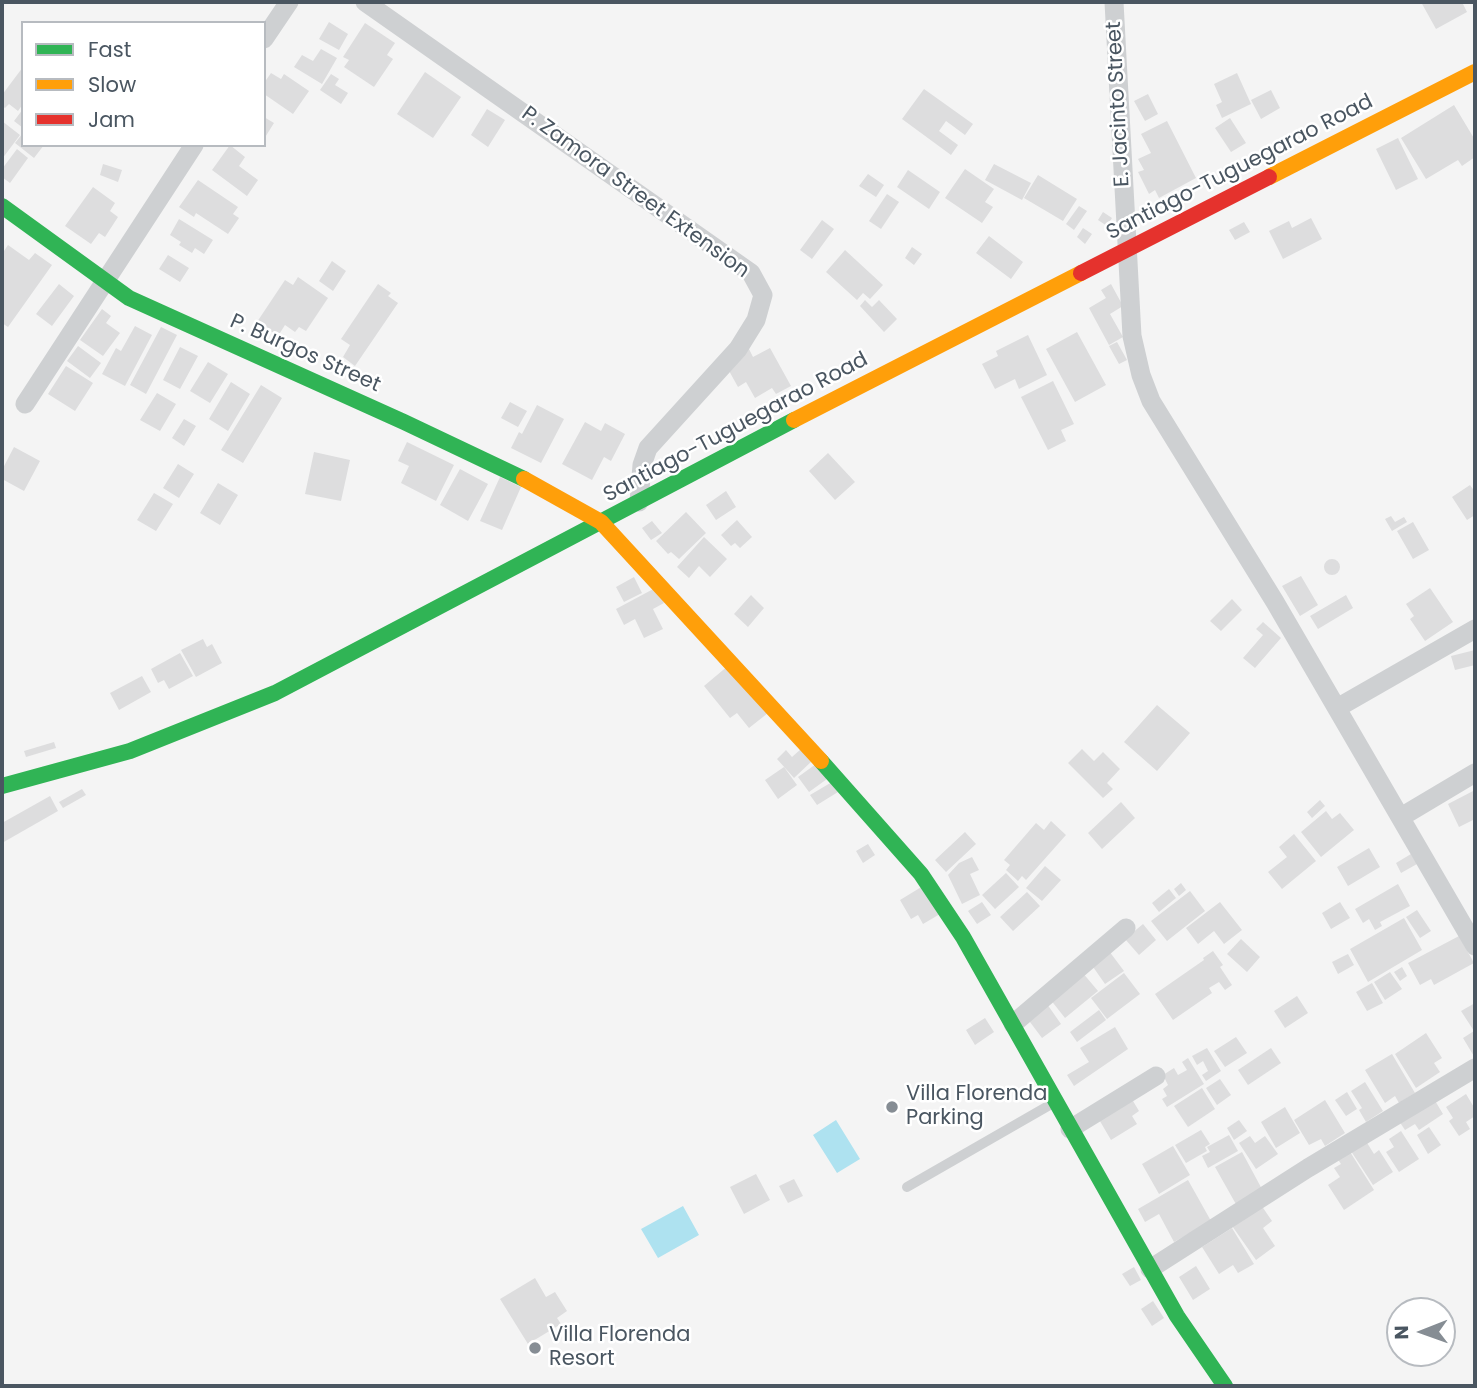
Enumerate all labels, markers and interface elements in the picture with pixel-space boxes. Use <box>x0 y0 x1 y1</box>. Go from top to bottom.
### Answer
legend <box>21 21 266 147</box>
street label: E. Jacinto Street <box>1102 21 1136 187</box>
text: Fast <box>88 35 131 64</box>
text: Slow <box>88 70 136 99</box>
street label: Santiago-Tuguegarao Road <box>1103 90 1377 246</box>
street label: P. Zamora Street Extension <box>516 102 754 284</box>
text: Jam <box>88 105 135 134</box>
street label: P. Burgos Street <box>226 310 384 398</box>
street label: Santiago-Tuguegarao Road <box>600 347 872 509</box>
place label: Villa Florenda Parking <box>906 1082 1047 1132</box>
marker: Villa Florenda Parking <box>884 1099 900 1115</box>
north arrow <box>1386 1297 1456 1367</box>
place label: Villa Florenda Resort <box>549 1323 690 1373</box>
text: N <box>1388 1325 1415 1340</box>
marker: Villa Florenda Resort <box>527 1340 543 1356</box>

